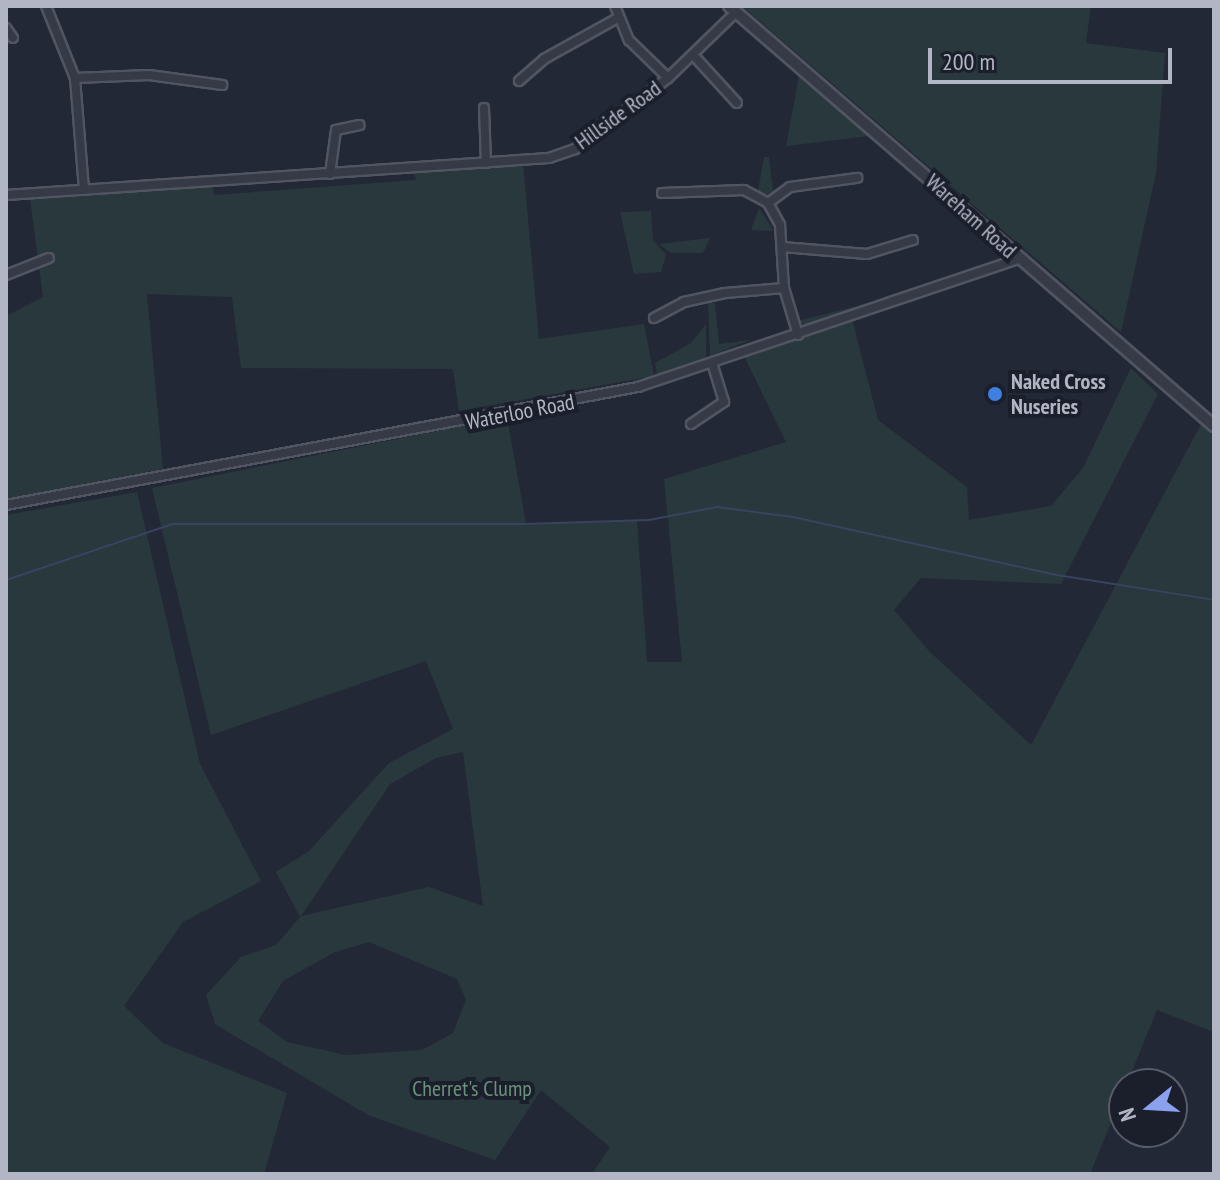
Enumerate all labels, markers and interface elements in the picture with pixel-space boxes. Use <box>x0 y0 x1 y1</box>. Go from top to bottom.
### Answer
scale bar <box>932 32 1176 82</box>
text: 200 m <box>942 46 995 77</box>
street label: Hillside Road <box>570 75 666 155</box>
street label: Wareham Road <box>920 168 1022 264</box>
place label: Naked Cross Nuseries <box>1011 368 1106 420</box>
marker: Naked Cross Nuseries <box>986 385 1004 403</box>
street label: Waterloo Road <box>463 389 577 435</box>
north arrow <box>1108 1068 1188 1148</box>
park label: Cherret's Clump <box>412 1076 532 1102</box>
text: N <box>1112 1105 1142 1125</box>

